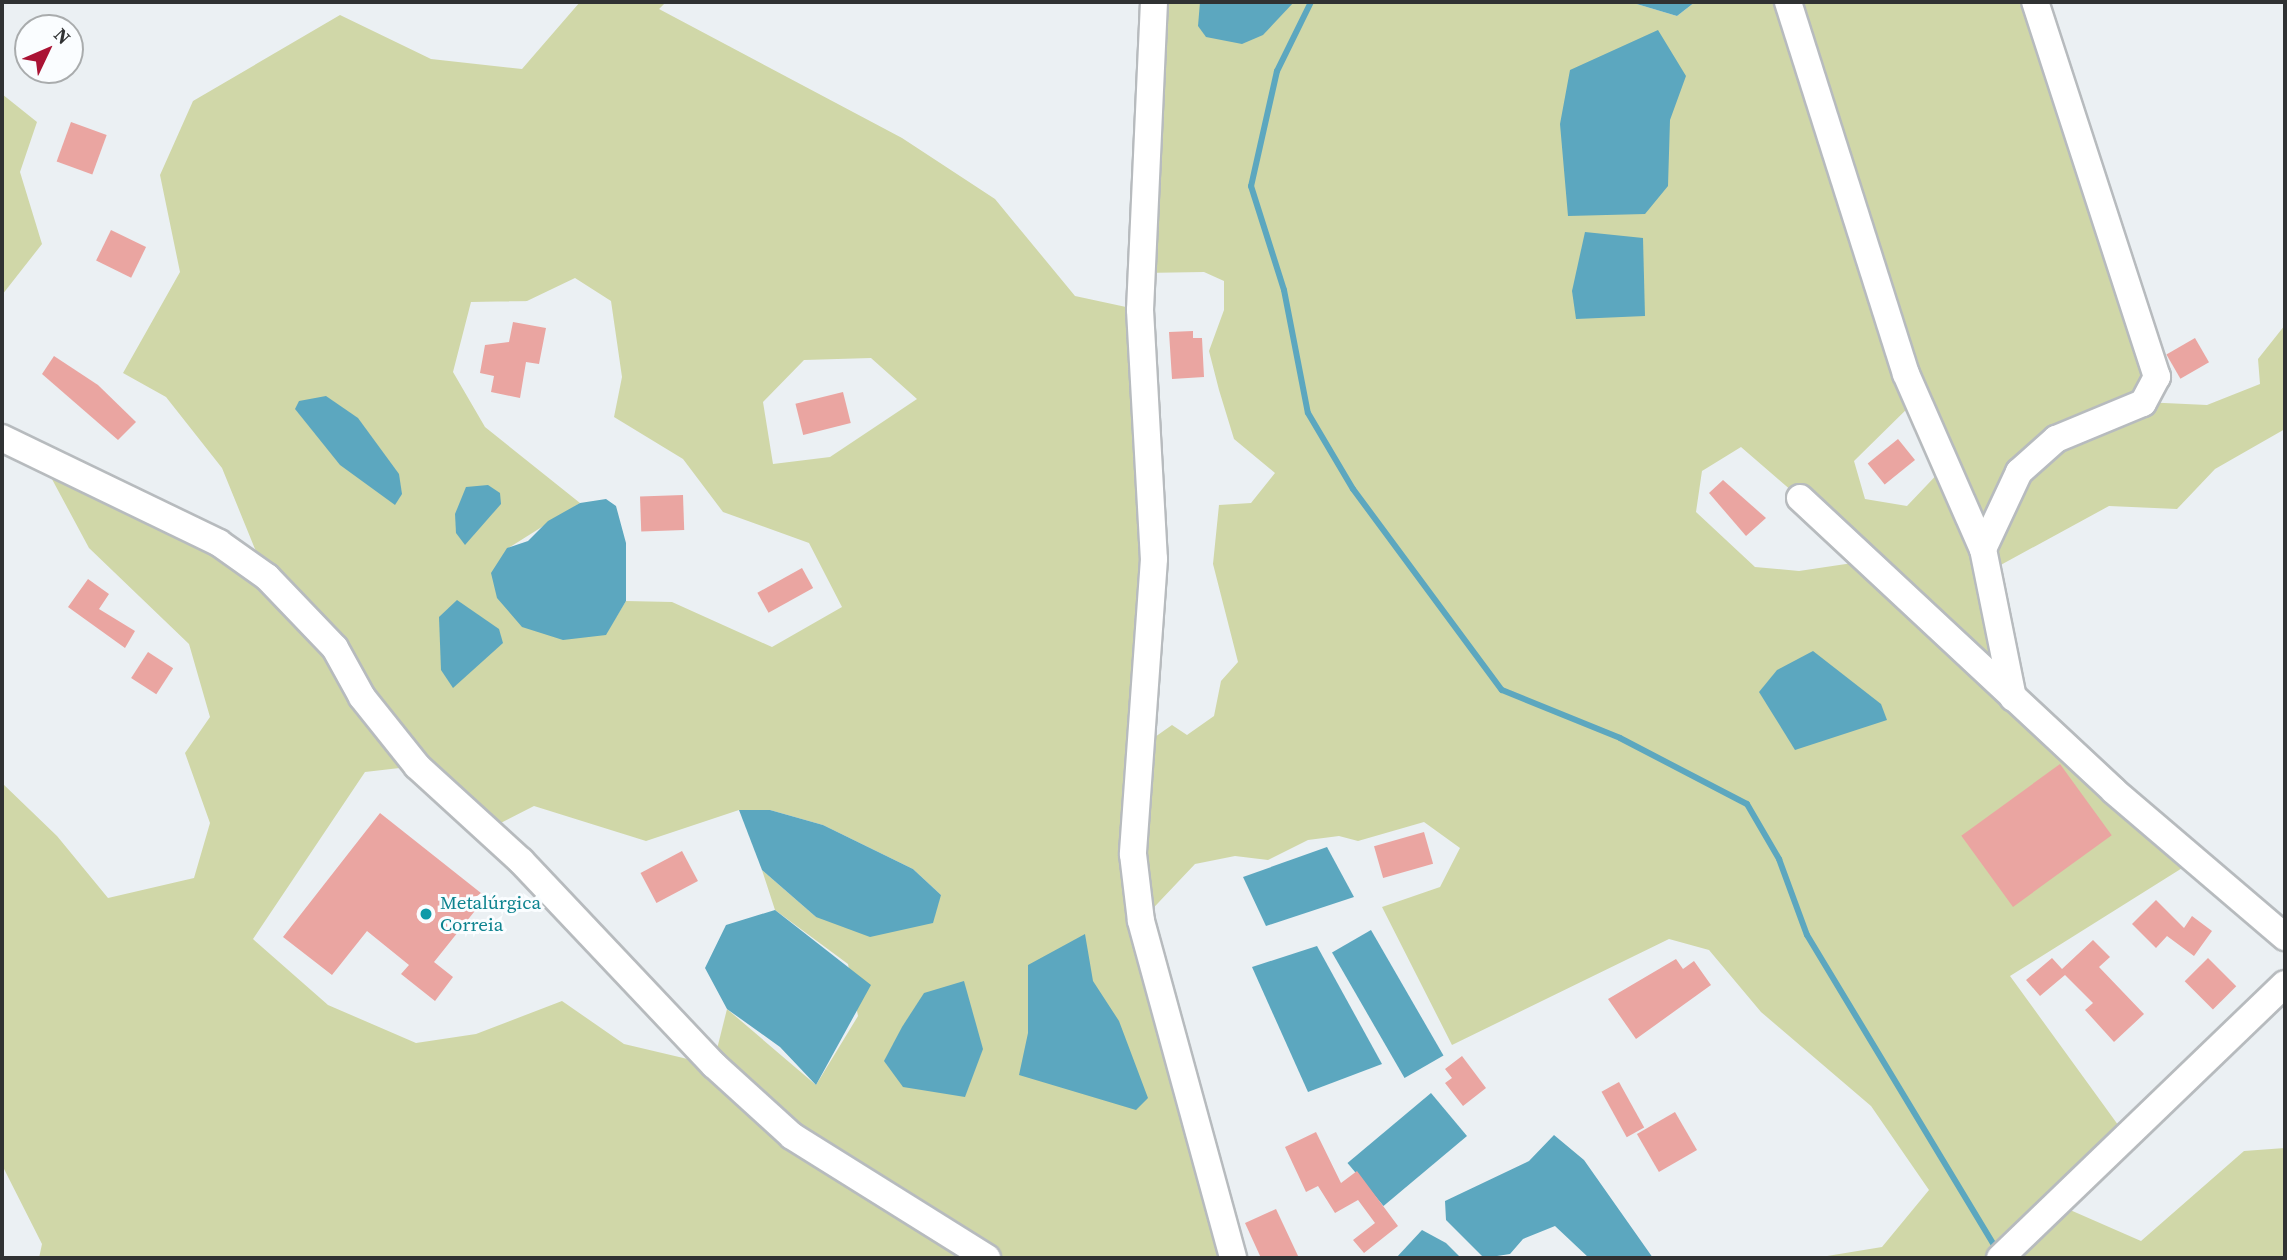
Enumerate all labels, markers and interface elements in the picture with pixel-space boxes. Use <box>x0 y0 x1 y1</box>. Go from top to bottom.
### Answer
north arrow <box>14 14 84 84</box>
text: N <box>49 22 77 50</box>
place label: Metalúrgica Correia <box>440 892 541 936</box>
marker: Metalúrgica Correia <box>418 906 434 922</box>

